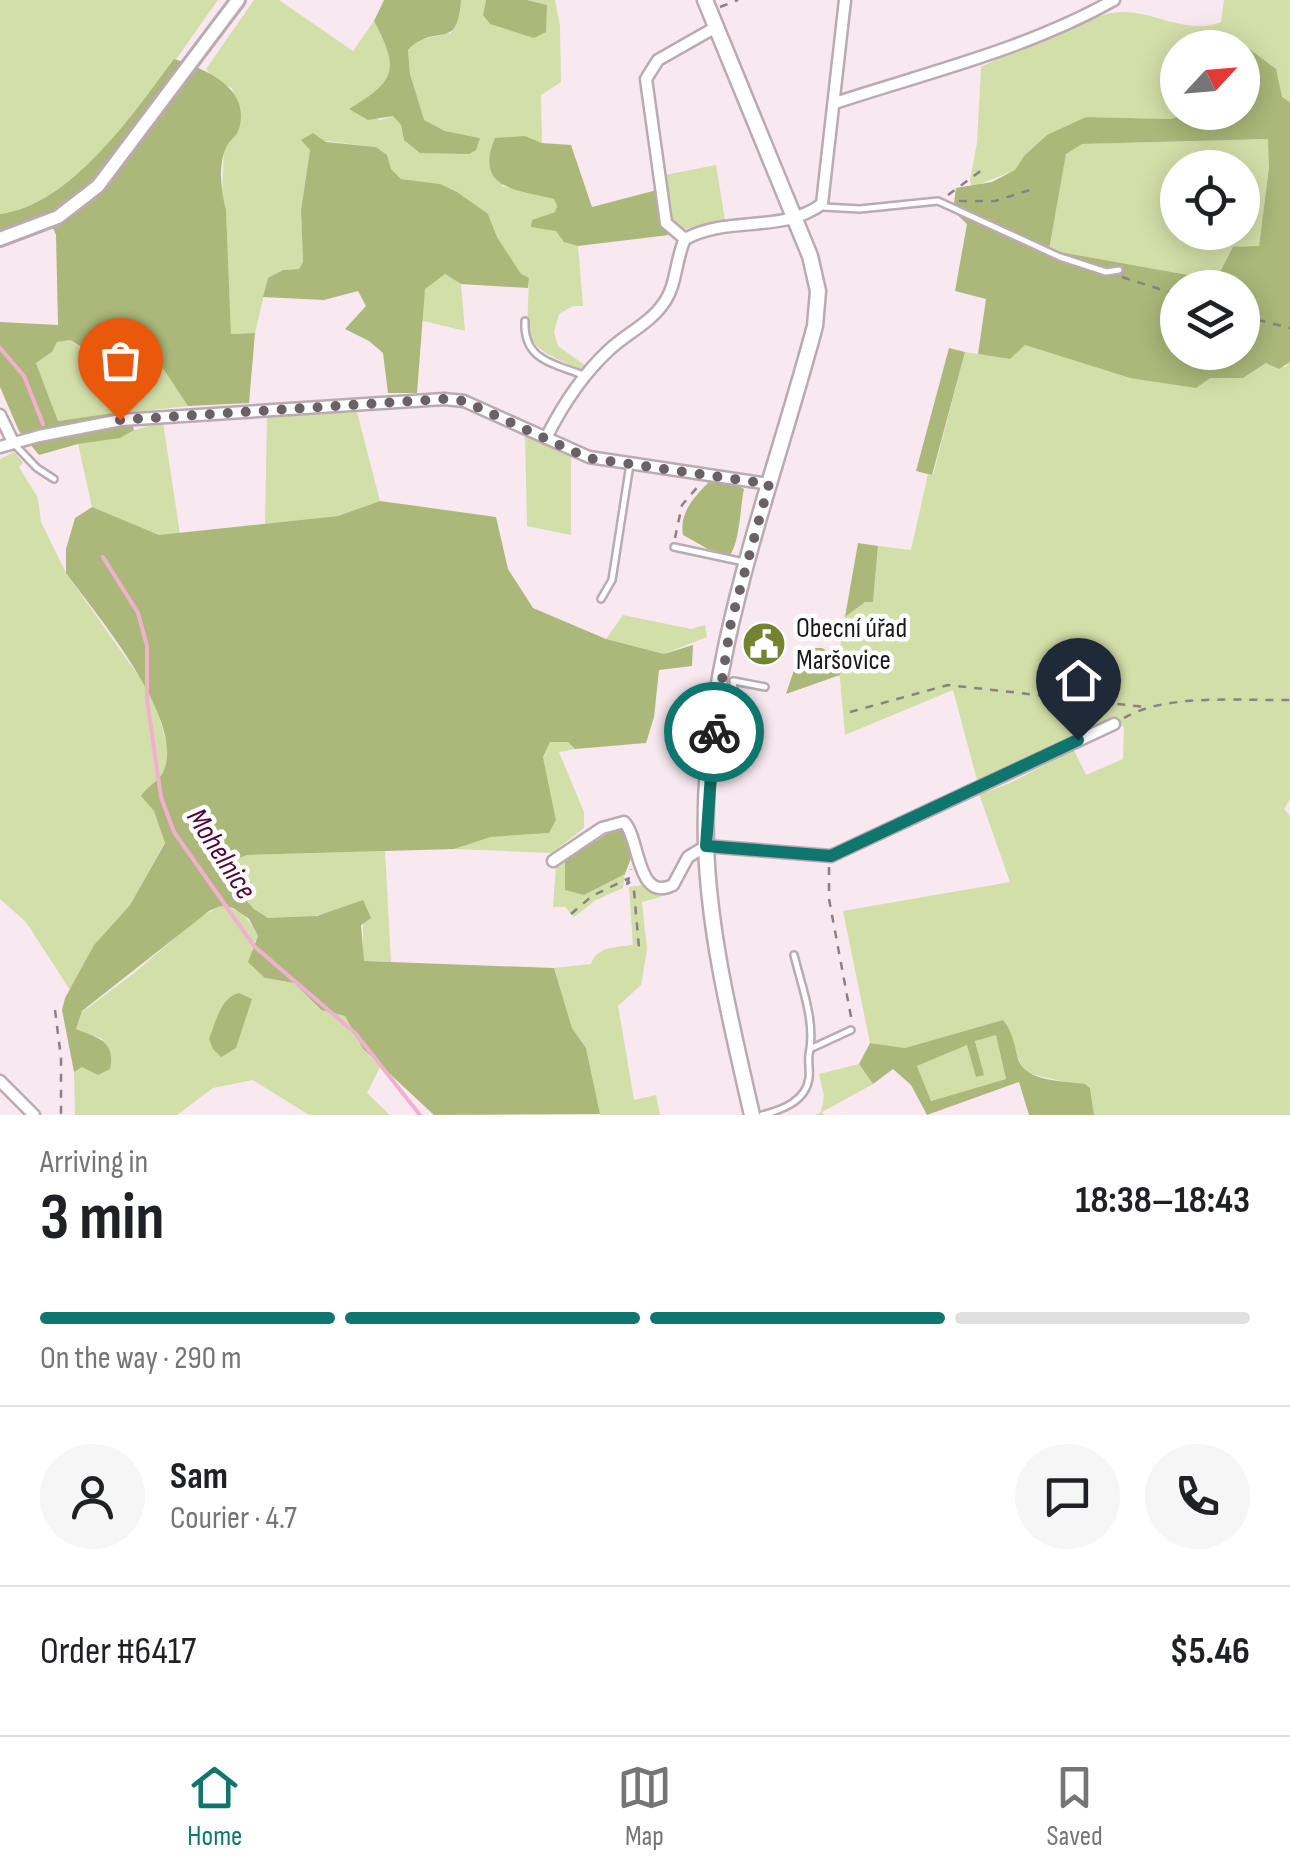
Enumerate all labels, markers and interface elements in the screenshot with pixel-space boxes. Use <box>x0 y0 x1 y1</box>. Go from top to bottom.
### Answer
north arrow <box>1160 30 1260 130</box>
map controls <box>1160 30 1260 370</box>
button: locate <box>1160 150 1260 250</box>
button: layers <box>1160 270 1260 370</box>
pin <box>78 318 163 421</box>
icon: bag <box>93 333 148 388</box>
place label: Obecní úřad Maršovice <box>796 612 907 677</box>
public building icon: Obecní úřad Maršovice <box>741 621 787 667</box>
pin <box>1036 638 1121 741</box>
icon: home <box>1051 653 1106 708</box>
courier <box>664 682 764 782</box>
icon: bike <box>687 705 742 760</box>
water label: Mohelnice <box>178 802 264 906</box>
text: Arriving in <box>40 1143 148 1182</box>
text: 18:38–18:43 <box>1075 1178 1250 1223</box>
text: 3 min <box>40 1180 164 1258</box>
text: On the way · 290 m <box>40 1339 242 1378</box>
button: person <box>40 1444 145 1549</box>
button: chat <box>1015 1444 1120 1549</box>
button: phone <box>1145 1444 1250 1549</box>
text: Sam <box>170 1454 228 1499</box>
text: Courier · 4.7 <box>170 1499 297 1538</box>
text: Order #6417 <box>40 1629 196 1674</box>
text: $5.46 <box>1170 1629 1250 1674</box>
tab: Home <box>187 1760 242 1853</box>
tab: Map <box>617 1760 672 1853</box>
tab: Saved <box>1047 1760 1103 1853</box>

